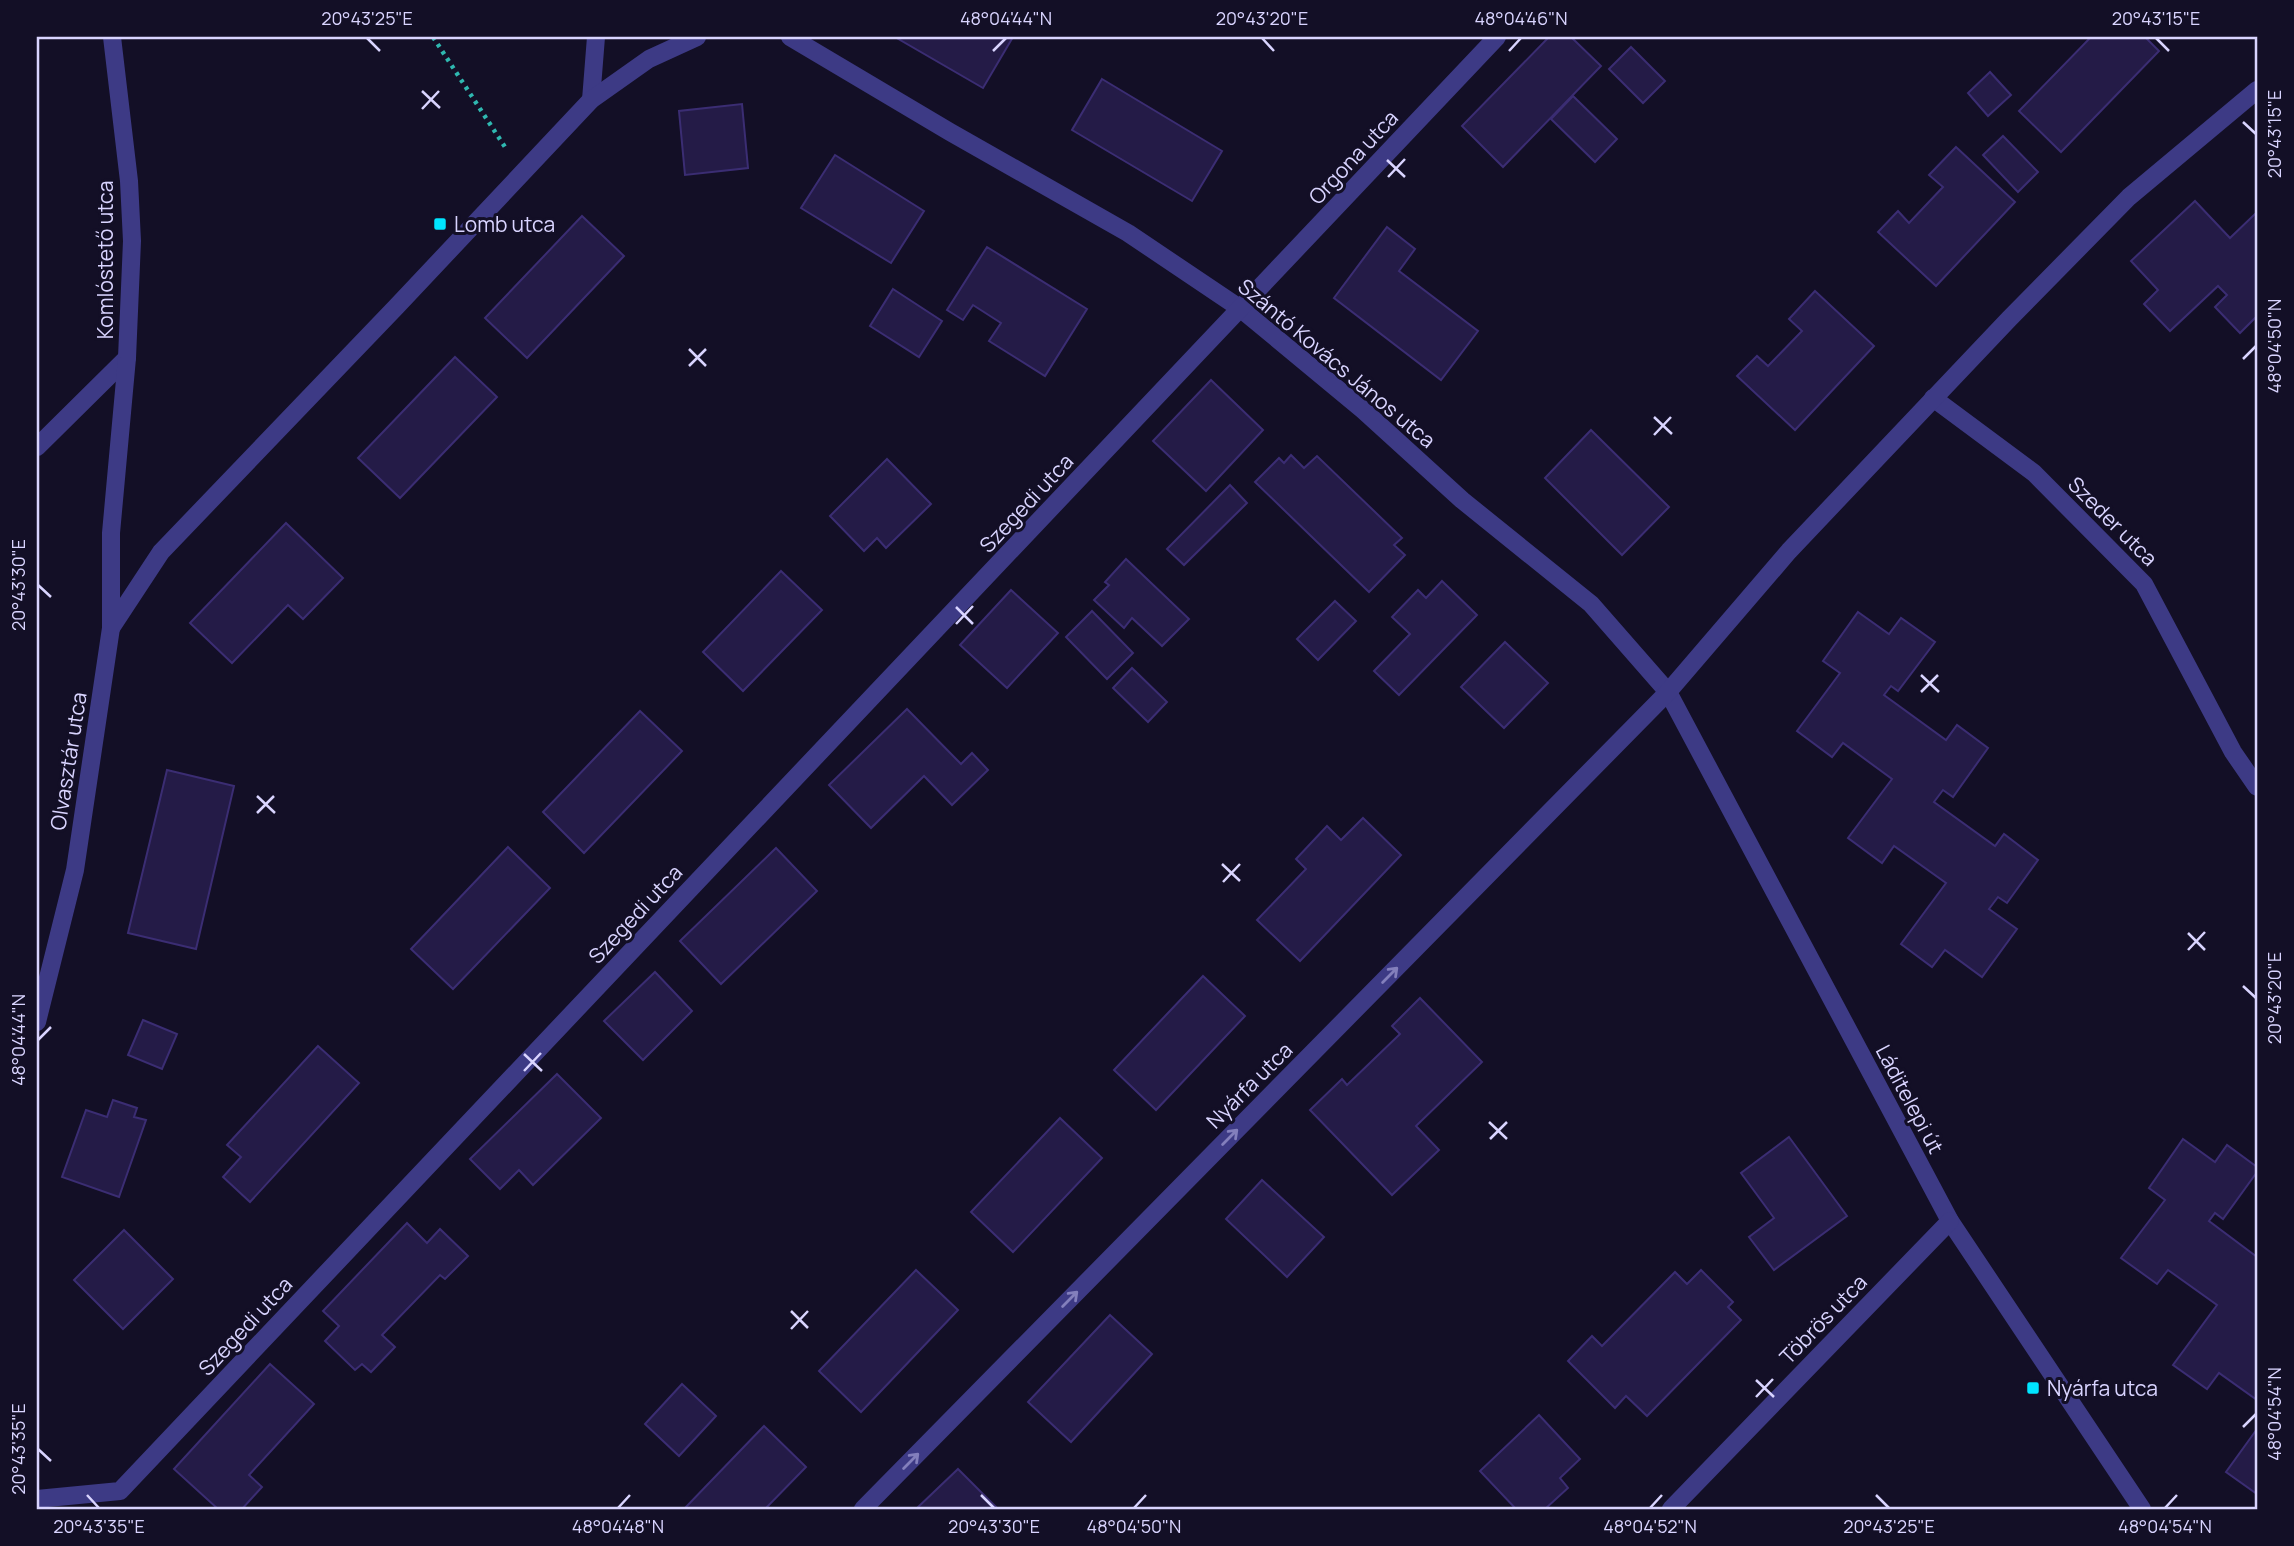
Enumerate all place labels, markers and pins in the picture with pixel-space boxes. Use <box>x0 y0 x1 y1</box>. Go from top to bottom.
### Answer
place label: Lomb utca <box>454 210 555 238</box>
marker: Lomb utca <box>432 216 448 232</box>
place label: Nyárfa utca <box>2047 1374 2158 1402</box>
marker: Nyárfa utca <box>2025 1380 2041 1396</box>

